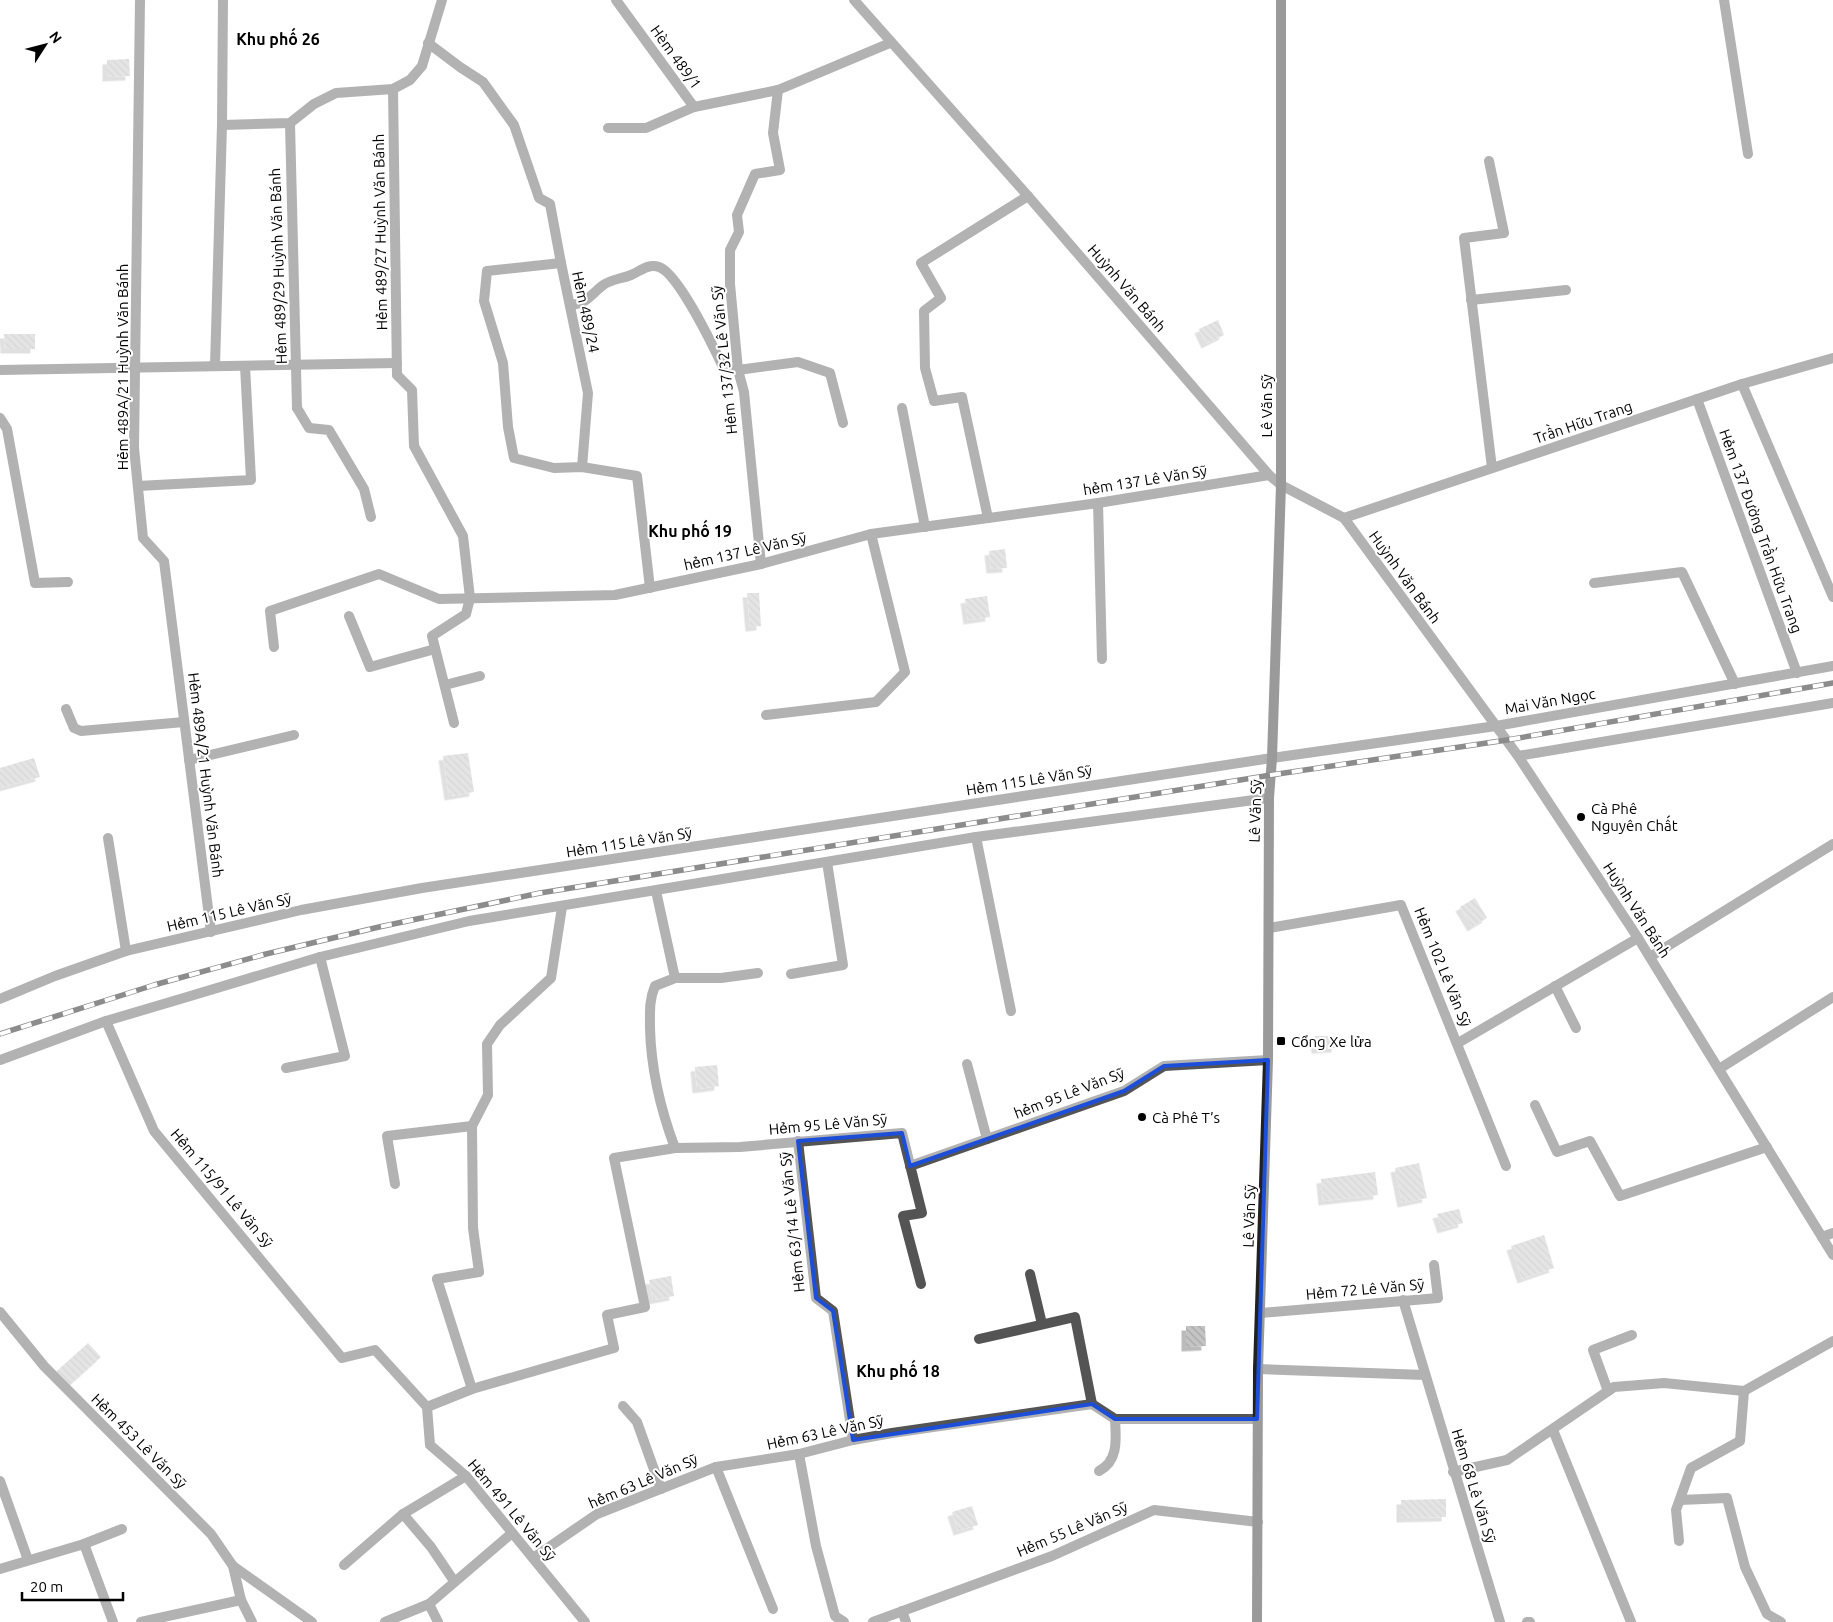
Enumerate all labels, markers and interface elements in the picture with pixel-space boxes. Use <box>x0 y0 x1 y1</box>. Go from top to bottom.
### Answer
north arrow <box>20 20 70 70</box>
street label: Hèm 489/1 <box>647 22 705 92</box>
district label: Khu phố 26 <box>236 27 320 48</box>
text: N <box>46 28 65 46</box>
street label: Hẻm 489/27 Huỳnh Văn Bánh <box>370 134 390 330</box>
street label: Hẻm 489/29 Huỳnh Văn Bánh <box>266 167 290 365</box>
street label: Huỳnh Văn Bánh <box>1084 241 1170 335</box>
street label: Hẻm 489A/21 Huỳnh Văn Bánh <box>114 264 131 470</box>
street label: Hẻm 489/24 <box>569 270 603 354</box>
street label: Hẻm 137/32 Lê Văn Sỹ <box>708 285 740 435</box>
street label: Lê Văn Sỹ <box>1258 374 1275 438</box>
street label: Trần Hữu Trang <box>1531 396 1634 447</box>
street label: Hẻm 137 Đường Trần Hữu Trang <box>1716 426 1808 635</box>
street label: hẻm 137 Lê Văn Sỹ <box>1082 462 1208 498</box>
district label: Khu phố 19 <box>648 519 732 540</box>
street label: Huỳnh Văn Bánh <box>1366 527 1444 627</box>
street label: hẻm 137 Lê Văn Sỹ <box>682 529 808 573</box>
street label: Hẻm 489A/21 Huỳnh Văn Bánh <box>185 671 227 879</box>
street label: Mai Văn Ngọc <box>1503 685 1597 717</box>
street label: Hẻm 115 Lê Văn Sỹ <box>965 762 1093 798</box>
street label: Lê Văn Sỹ <box>1245 779 1265 843</box>
place label: Cà Phê Nguyên Chất <box>1591 800 1678 834</box>
marker: Cà Phê Nguyên Chất <box>1575 811 1587 823</box>
street label: Hẻm 115 Lê Văn Sỹ <box>565 824 693 860</box>
street label: Huỳnh Văn Bánh <box>1600 859 1674 961</box>
street label: Hẻm 115 Lê Văn Sỹ <box>165 889 293 935</box>
street label: Hẻm 102 Lê Văn Sỹ <box>1411 905 1475 1029</box>
place label: Cổng Xe lửa <box>1291 1033 1372 1050</box>
marker: Cổng Xe lửa <box>1275 1035 1287 1047</box>
street label: hẻm 95 Lê Văn Sỹ <box>1011 1064 1127 1122</box>
place label: Cà Phê T’s <box>1152 1109 1220 1126</box>
street label: Hẻm 95 Lê Văn Sỹ <box>768 1110 888 1138</box>
marker: Cà Phê T’s <box>1136 1111 1148 1123</box>
street label: Hẻm 115/91 Lê Văn Sỹ <box>167 1125 277 1251</box>
street label: Hẻm 63/14 Lê Văn Sỹ <box>776 1151 808 1293</box>
street label: Lê Văn Sỹ <box>1239 1184 1259 1248</box>
street label: Hẻm 72 Lê Văn Sỹ <box>1305 1275 1425 1303</box>
district label: Khu phố 18 <box>856 1359 940 1380</box>
street label: Hẻm 453 Lê Văn Sỹ <box>88 1390 190 1492</box>
street label: Hẻm 63 Lê Văn Sỹ <box>765 1411 885 1453</box>
street label: Hẻm 68 Lê Văn Sỹ <box>1449 1427 1499 1545</box>
street label: hẻm 63 Lê Văn Sỹ <box>586 1450 700 1512</box>
street label: Hẻm 491 Lê Văn Sỹ <box>465 1456 559 1564</box>
street label: Hẻm 55 Lê Văn Sỹ <box>1014 1498 1130 1560</box>
scale bar <box>22 1570 124 1602</box>
text: 20 m <box>30 1578 63 1595</box>

